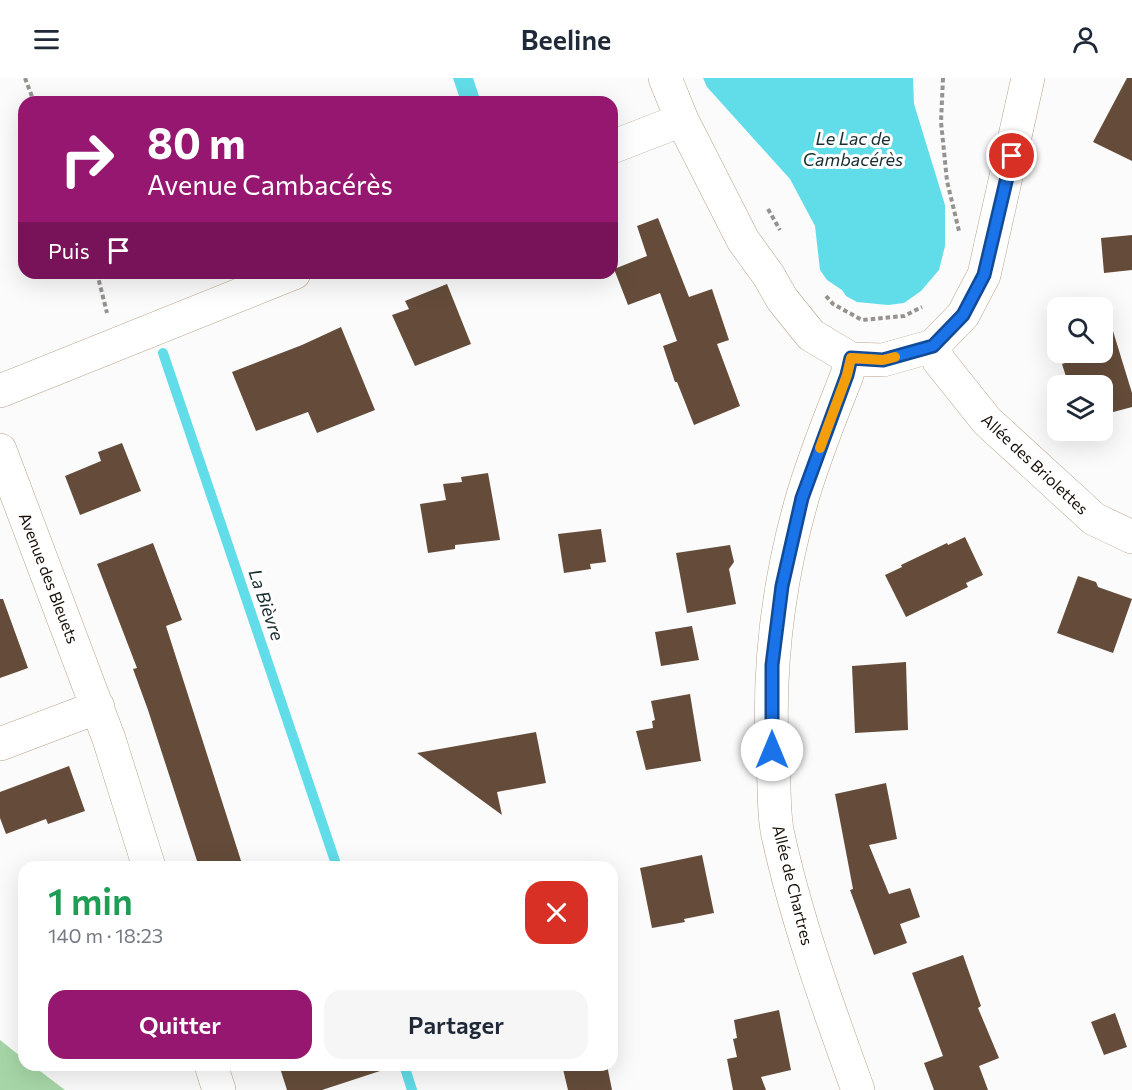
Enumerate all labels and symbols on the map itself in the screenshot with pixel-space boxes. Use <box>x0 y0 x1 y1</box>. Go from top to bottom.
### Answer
water label: Le Lac de Cambacérès <box>803 127 903 170</box>
pin <box>986 130 1037 181</box>
street label: Allée des Briolettes <box>978 409 1093 518</box>
street label: Avenue des Bleuets <box>16 510 83 646</box>
water label: La Bièvre <box>244 566 290 644</box>
position arrow <box>740 718 804 782</box>
street label: Allée de Chartres <box>769 823 818 947</box>

